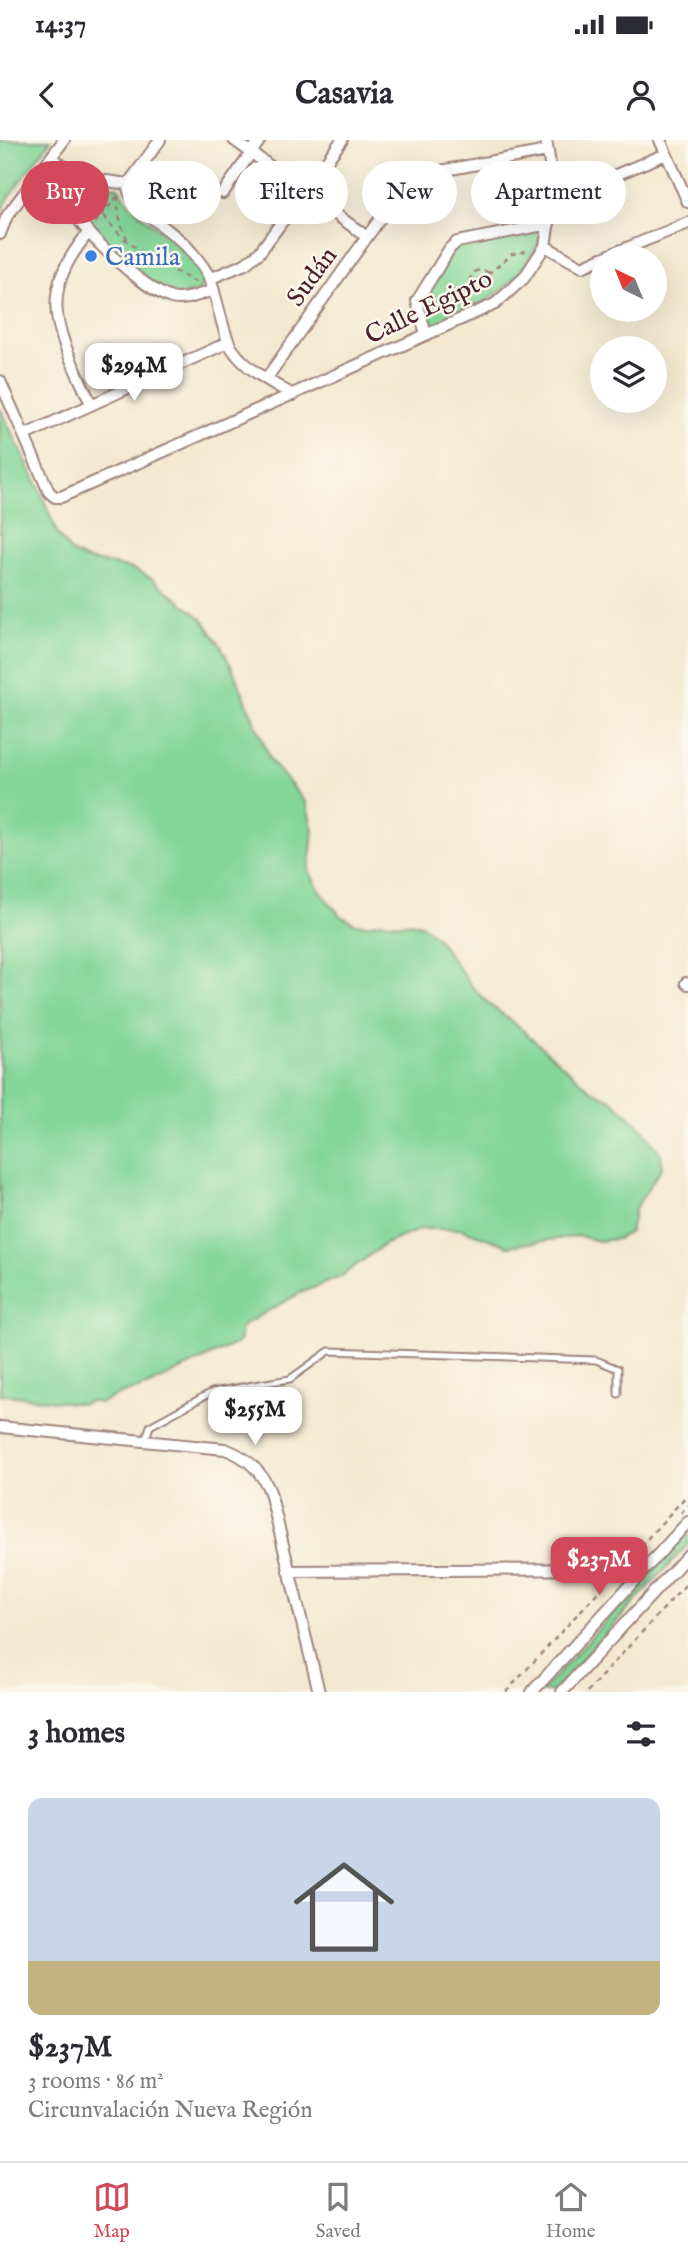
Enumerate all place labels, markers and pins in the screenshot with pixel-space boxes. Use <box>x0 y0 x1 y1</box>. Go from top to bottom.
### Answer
place label: Camila <box>105 241 181 274</box>
marker: Camila <box>83 248 99 264</box>
pin: $294M <box>85 344 183 403</box>
pin: $255M <box>206 1388 304 1447</box>
pin: $237M <box>550 1538 648 1597</box>

